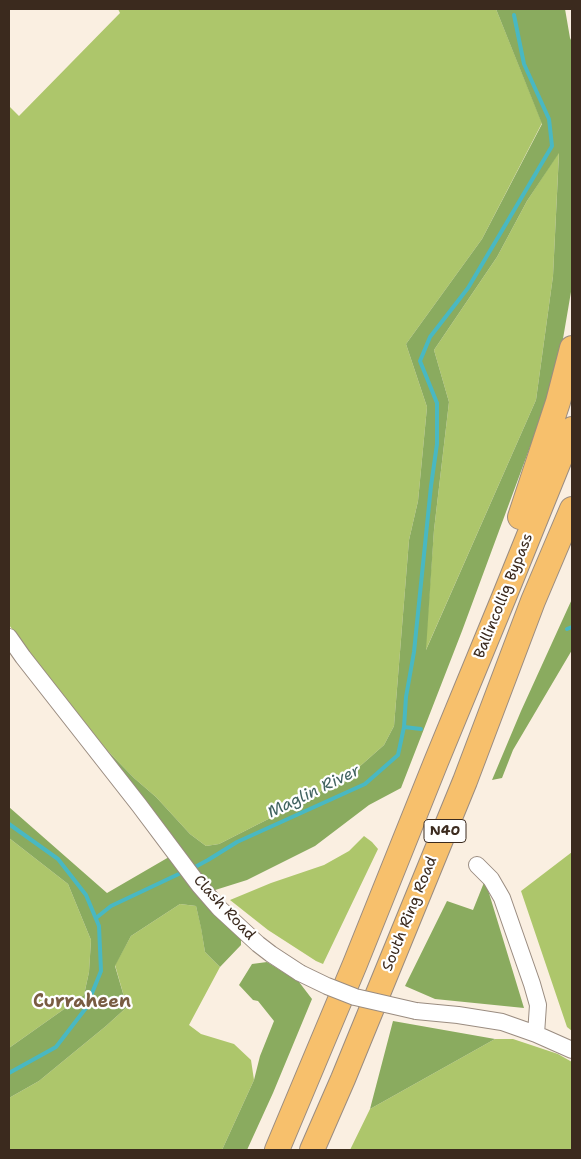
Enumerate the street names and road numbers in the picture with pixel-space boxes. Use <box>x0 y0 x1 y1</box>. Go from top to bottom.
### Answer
street label: Ballincollig Bypass <box>471 531 537 661</box>
road number: N40 <box>424 819 466 842</box>
street label: South Ring Road <box>379 854 441 974</box>
street label: Clash Road <box>189 872 259 944</box>

